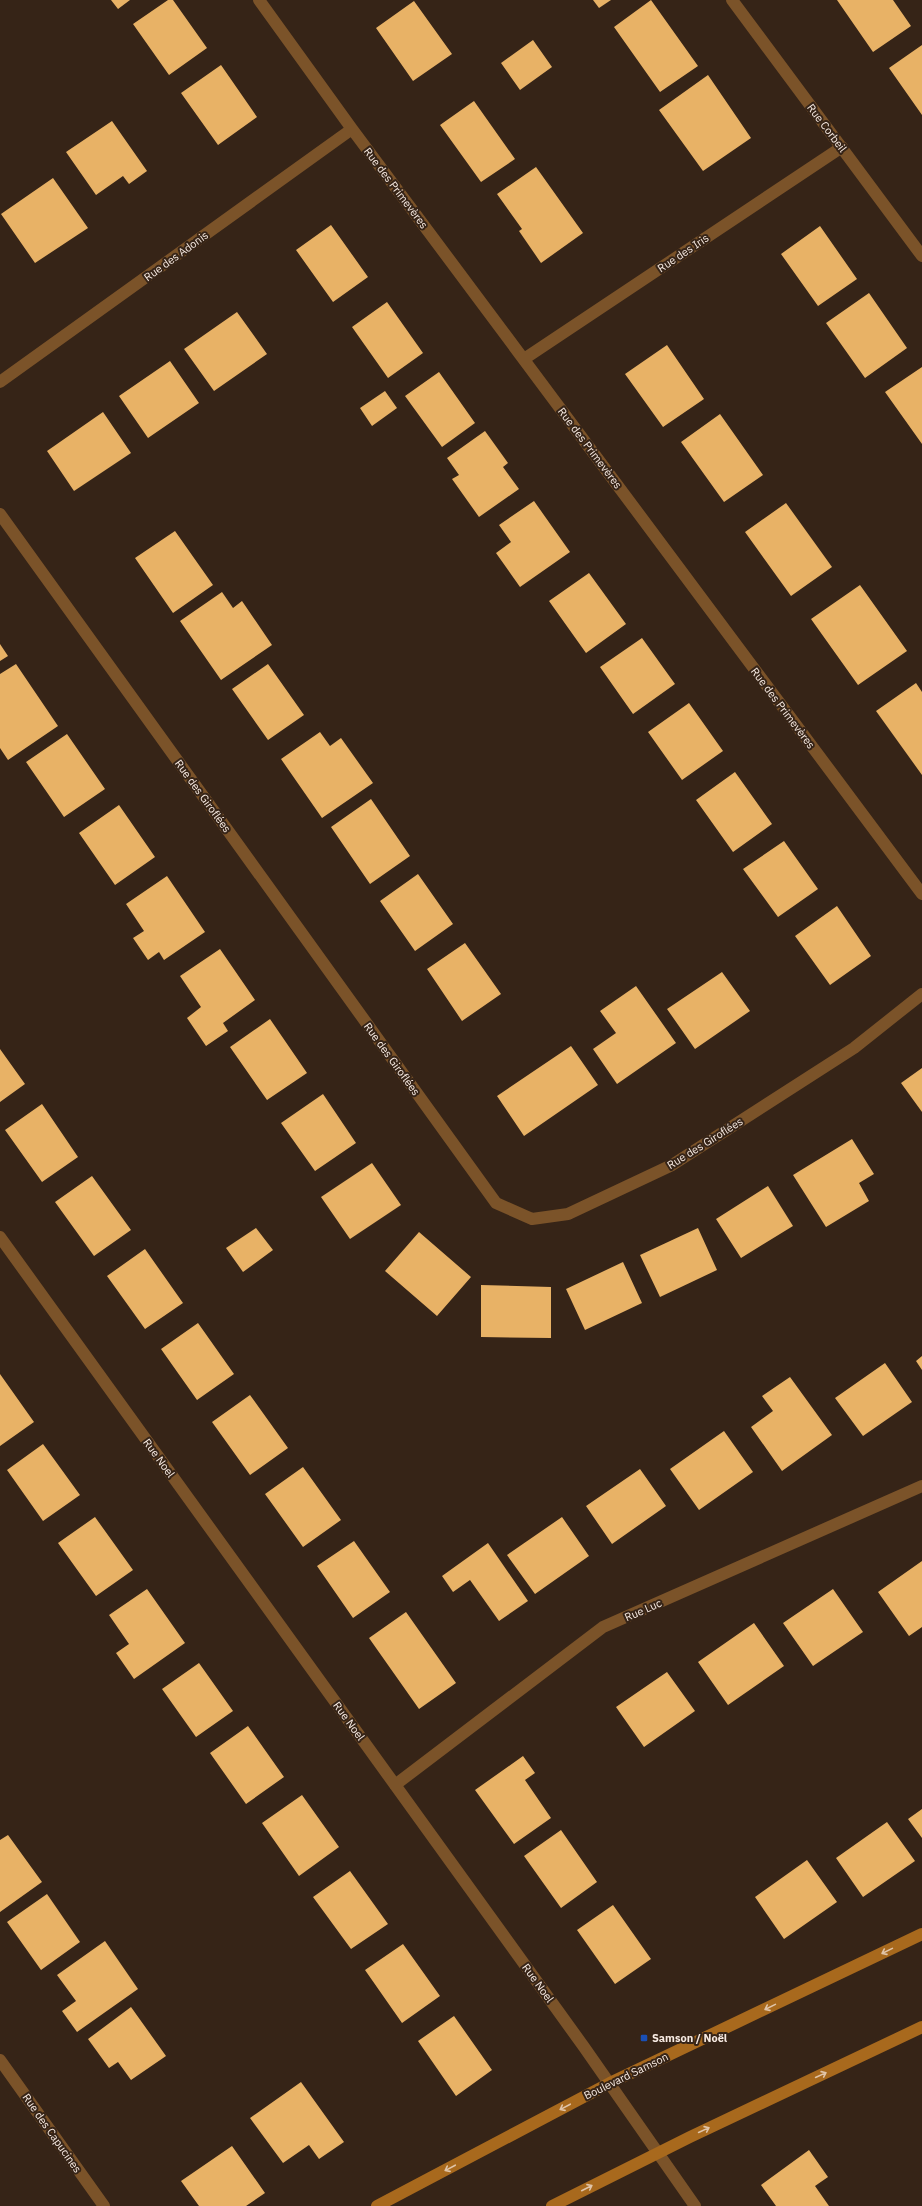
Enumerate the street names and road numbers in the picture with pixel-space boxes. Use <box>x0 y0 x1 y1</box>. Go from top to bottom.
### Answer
street label: Rue Corbeil <box>804 101 850 155</box>
street label: Rue des Primevères <box>361 145 431 231</box>
street label: Rue des Adonis <box>141 228 211 284</box>
street label: Rue des Iris <box>655 231 711 275</box>
street label: Rue des Primevères <box>555 405 625 491</box>
street label: Rue des Primevères <box>748 665 818 751</box>
street label: Rue des Giroflées <box>172 757 234 835</box>
street label: Rue des Giroflées <box>361 1020 423 1098</box>
street label: Rue des Giroflées <box>664 1114 746 1172</box>
street label: Rue Noel <box>140 1436 178 1480</box>
street label: Rue Luc <box>622 1595 664 1624</box>
street label: Rue Noel <box>330 1699 368 1743</box>
street label: Rue Noel <box>519 1961 557 2005</box>
street label: Boulevard Samson <box>581 2049 671 2103</box>
street label: Rue des Capucines <box>19 2091 85 2175</box>

